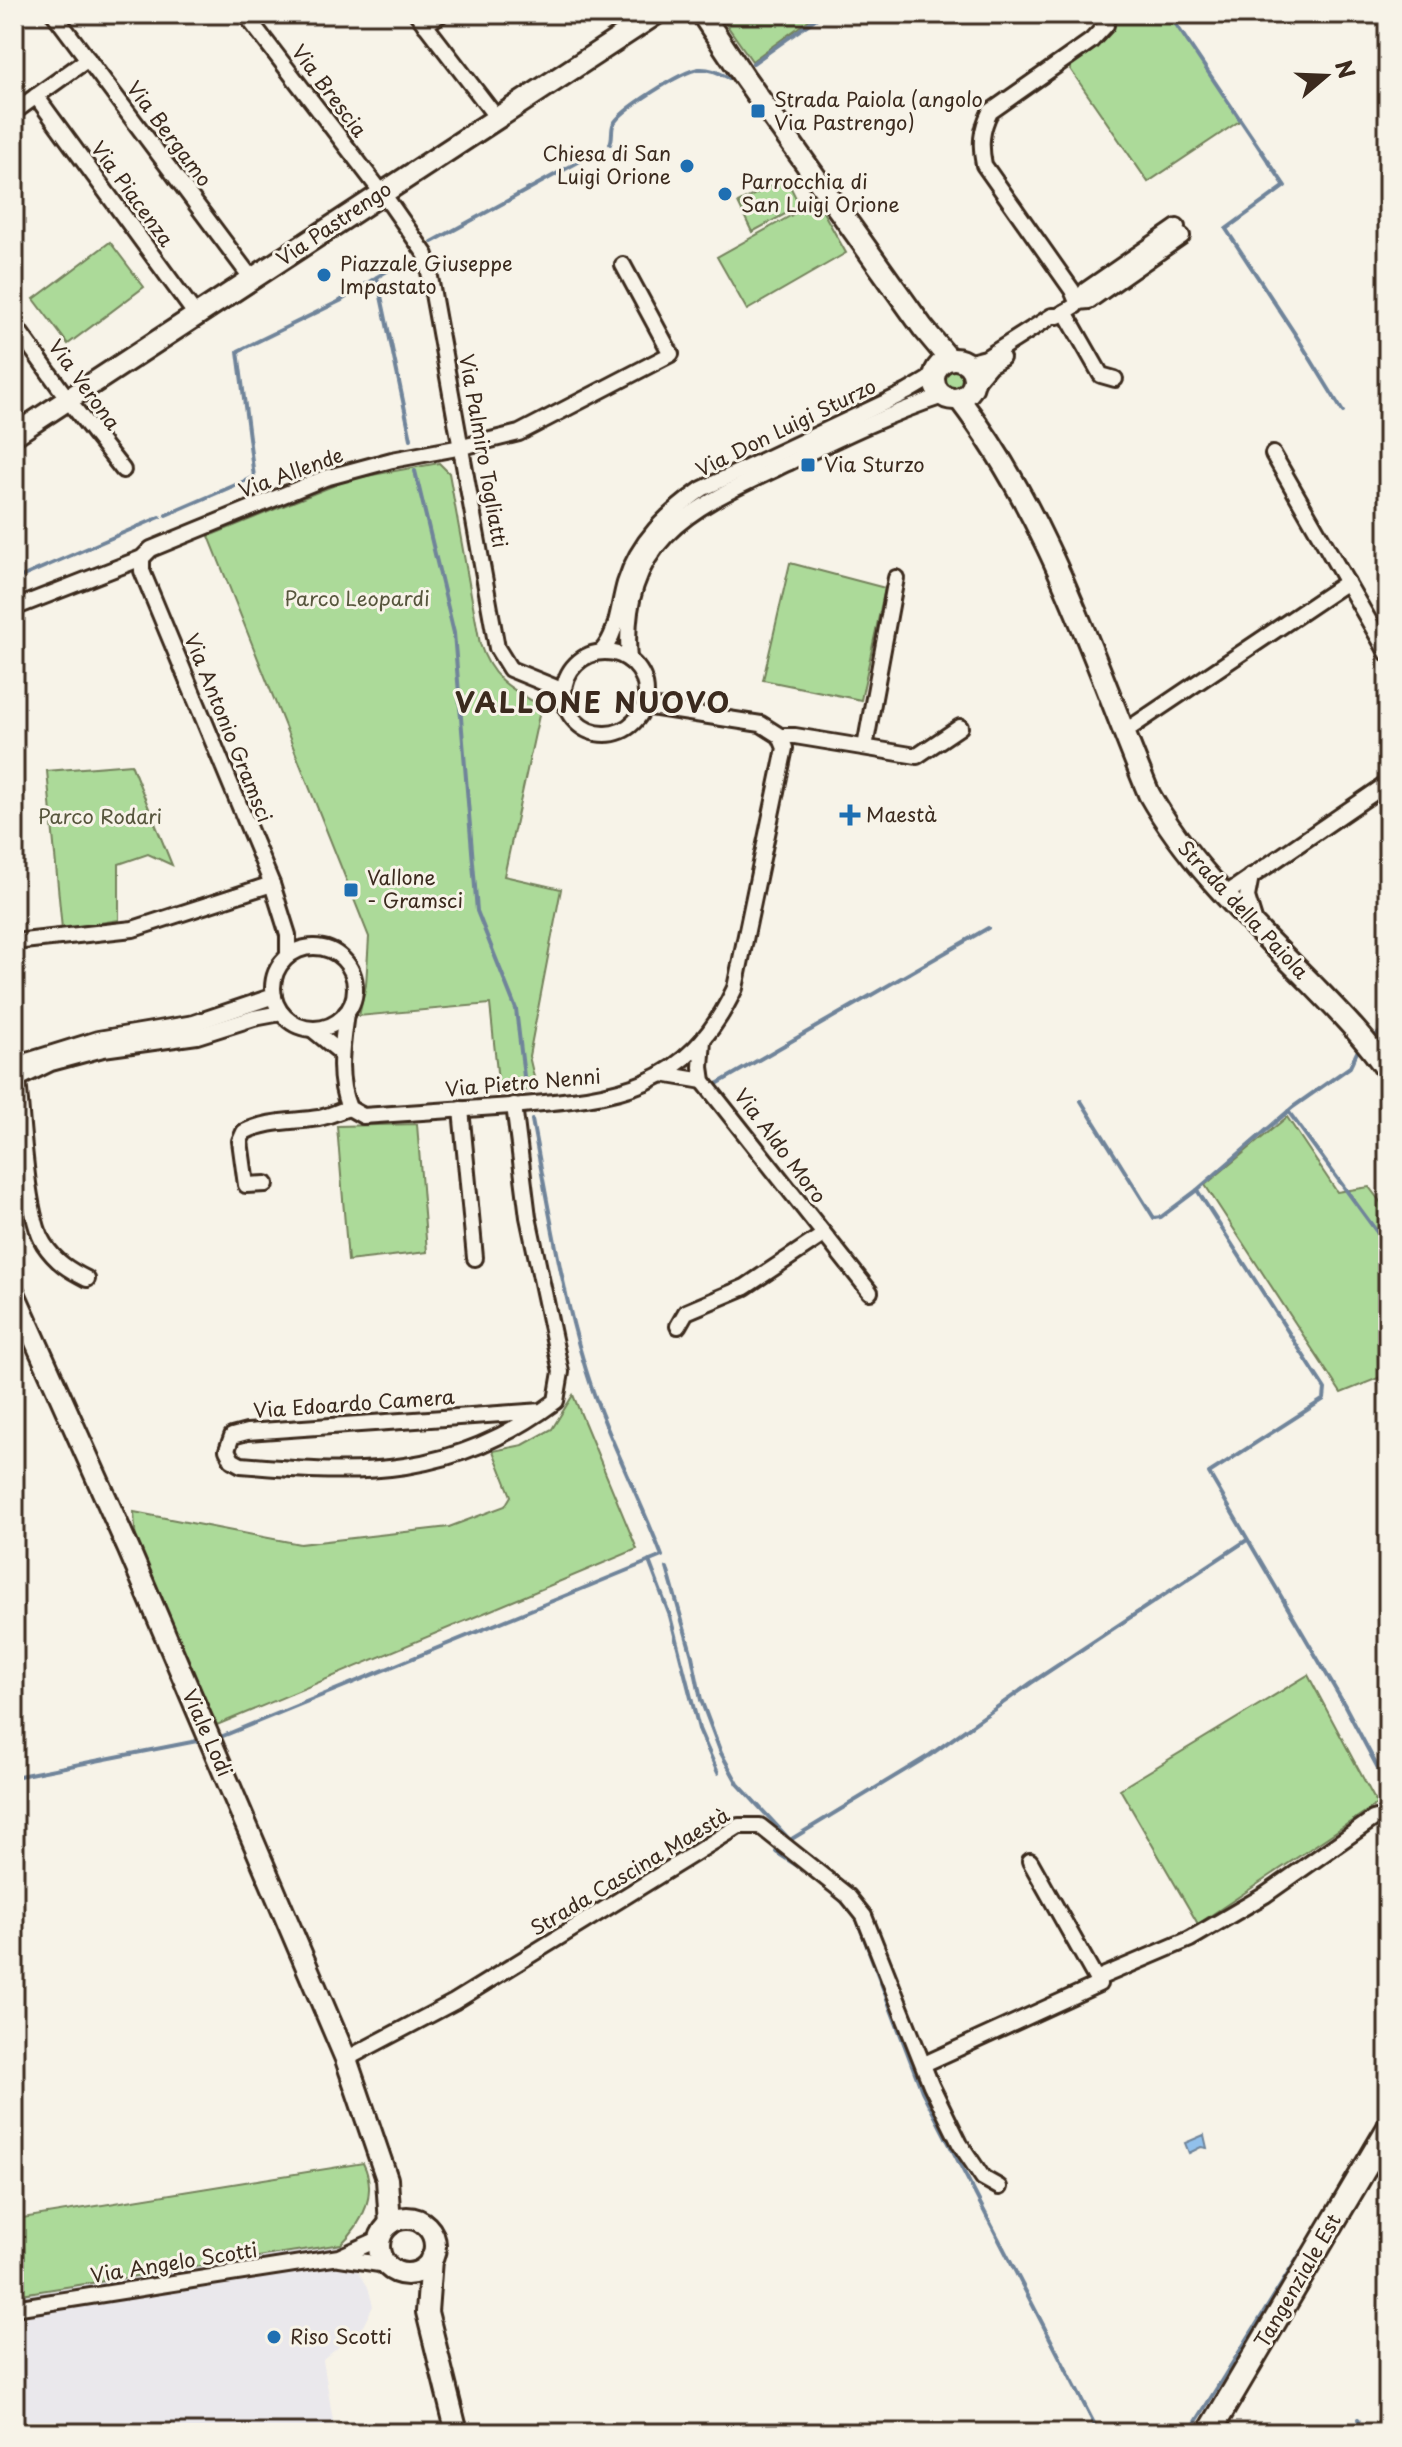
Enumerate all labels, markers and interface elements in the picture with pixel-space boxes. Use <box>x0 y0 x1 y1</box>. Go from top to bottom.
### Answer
north arrow <box>1286 36 1366 116</box>
street label: Via Brescia <box>285 38 375 144</box>
text: N <box>1328 55 1365 83</box>
street label: Via Bergamo <box>120 74 220 193</box>
place label: Strada Paiola (angolo Via Pastrengo) <box>774 84 983 137</box>
marker: Strada Paiola (angolo Via Pastrengo) <box>749 102 767 120</box>
street label: Via Piacenza <box>84 134 182 253</box>
place label: Chiesa di San Luigi Orione <box>542 138 671 191</box>
marker: Chiesa di San Luigi Orione <box>678 157 696 175</box>
place label: Parrocchia di San Luigi Orione <box>741 166 900 219</box>
street label: Via Pastrengo <box>270 173 397 273</box>
marker: Parrocchia di San Luigi Orione <box>716 185 734 203</box>
place label: Piazzale Giuseppe Impastato <box>340 248 513 301</box>
marker: Piazzale Giuseppe Impastato <box>315 266 333 284</box>
street label: Via Verona <box>42 333 128 436</box>
street label: Via Palmiro Togliatti <box>452 352 516 550</box>
street label: Via Don Luigi Sturzo <box>690 370 881 484</box>
street label: Via Allende <box>234 439 347 505</box>
place label: Via Sturzo <box>824 449 924 479</box>
marker: Via Sturzo <box>799 456 817 474</box>
park label: Parco Leopardi <box>284 583 430 613</box>
street label: Via Antonio Gramsci <box>177 629 281 827</box>
district label: VALLONE NUOVO <box>455 680 731 723</box>
place label: Maestà <box>866 799 937 829</box>
park label: Parco Rodari <box>38 801 162 831</box>
marker: Maestà <box>841 806 859 824</box>
street label: Strada della Paiola <box>1171 833 1316 986</box>
place label: Vallone - Gramsci <box>367 862 463 915</box>
marker: Vallone - Gramsci <box>342 881 360 899</box>
street label: Via Pietro Nenni <box>444 1060 602 1104</box>
street label: Via Aldo Moro <box>728 1082 834 1209</box>
street label: Via Edoardo Camera <box>252 1381 456 1425</box>
street label: Viale Lodi <box>175 1684 240 1781</box>
street label: Strada Cascina Maestà <box>524 1799 735 1943</box>
street label: Tangenziale Est <box>1246 2208 1348 2353</box>
street label: Via Angelo Scotti <box>88 2234 259 2290</box>
place label: Riso Scotti <box>290 2321 392 2351</box>
marker: Riso Scotti <box>265 2328 283 2346</box>

